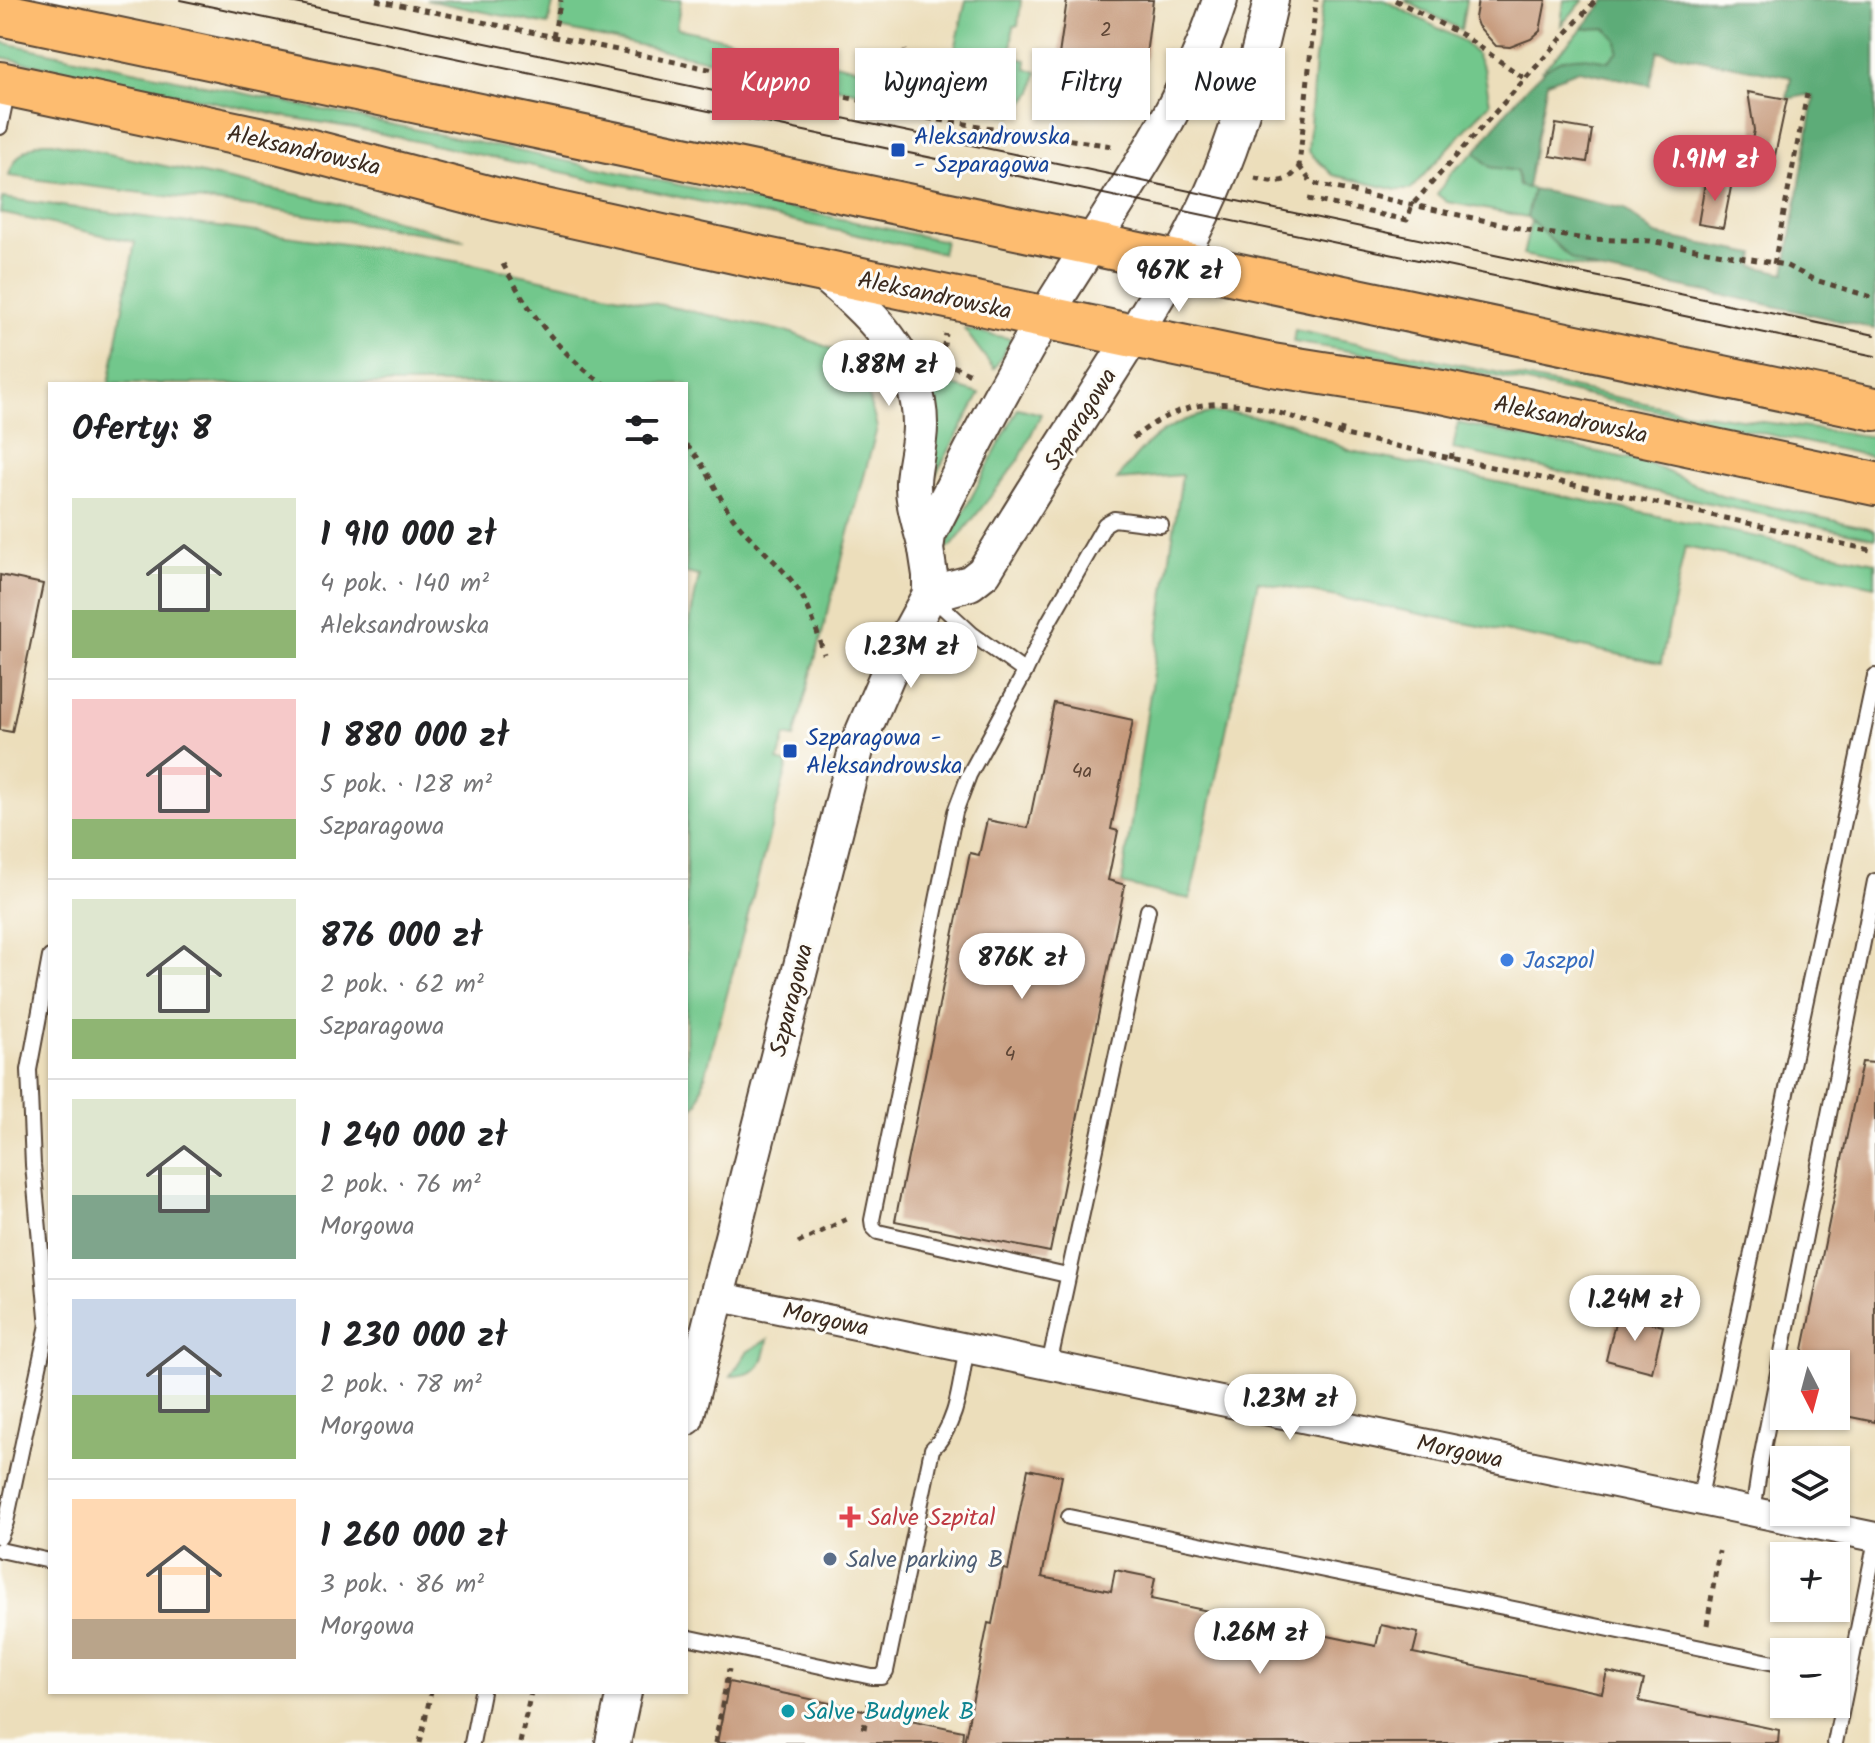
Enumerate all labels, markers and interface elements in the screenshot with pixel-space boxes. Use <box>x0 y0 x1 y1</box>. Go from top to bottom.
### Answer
house number: 2 <box>1100 15 1112 47</box>
chip: Kupno <box>712 48 839 120</box>
chip: Wynajem <box>855 48 1016 120</box>
chip: Filtry <box>1032 48 1150 120</box>
chip: Nowe <box>1166 48 1285 120</box>
street label: Aleksandrowska <box>223 115 384 188</box>
place label: Aleksandrowska - Szparagowa <box>914 118 1070 185</box>
pin: 1.91M zł <box>1632 135 1798 203</box>
text: 1.91M zł <box>1671 140 1759 182</box>
marker: Aleksandrowska - Szparagowa <box>889 141 907 159</box>
pin: 967K zł <box>1105 246 1253 314</box>
text: 967K zł <box>1135 251 1223 293</box>
street label: Aleksandrowska <box>854 261 1015 332</box>
pin: 1.88M zł <box>806 340 972 408</box>
text: 1.88M zł <box>841 345 937 387</box>
street label: Szparagowa <box>1034 361 1128 479</box>
street label: Aleksandrowska <box>1490 385 1651 456</box>
text: Oferty: 8 <box>72 403 211 457</box>
icon: filters <box>620 408 664 452</box>
text: 1 910 000 zł <box>320 509 496 563</box>
icon: home <box>136 530 232 626</box>
text: 4 pok. · 140 m² <box>320 563 489 605</box>
text: Aleksandrowska <box>320 605 490 647</box>
pin: 1.23M zł <box>828 622 994 690</box>
text: 1.23M zł <box>863 627 959 669</box>
text: 1 880 000 zł <box>320 710 509 764</box>
place label: Szparagowa - Aleksandrowska <box>806 719 962 786</box>
icon: home <box>136 731 232 827</box>
marker: Szparagowa - Aleksandrowska <box>781 742 799 760</box>
house number: 4a <box>1072 756 1092 788</box>
text: 5 pok. · 128 m² <box>320 764 492 806</box>
text: Szparagowa <box>320 806 445 848</box>
text: 876 000 zł <box>320 910 482 964</box>
icon: home <box>136 931 232 1027</box>
pin: 876K zł <box>948 933 1096 1001</box>
text: 876K zł <box>977 938 1067 980</box>
street label: Szparagowa <box>760 940 825 1061</box>
place label: Jaszpol <box>1523 942 1595 981</box>
marker: Jaszpol <box>1498 951 1516 969</box>
text: 2 pok. · 62 m² <box>320 964 484 1006</box>
text: Szparagowa <box>320 1006 445 1048</box>
house number: 4 <box>1004 1039 1016 1071</box>
text: 1 240 000 zł <box>320 1110 507 1164</box>
icon: home <box>136 1131 232 1227</box>
text: 2 pok. · 76 m² <box>320 1164 481 1206</box>
text: Morgowa <box>320 1206 415 1248</box>
pin: 1.24M zł <box>1552 1275 1718 1343</box>
text: 1.24M zł <box>1587 1280 1683 1322</box>
street label: Morgowa <box>779 1292 873 1349</box>
text: 1 230 000 zł <box>320 1310 507 1364</box>
icon: home <box>136 1331 232 1427</box>
north arrow <box>1770 1350 1850 1430</box>
map controls <box>1770 1350 1850 1718</box>
text: 2 pok. · 78 m² <box>320 1364 482 1406</box>
pin: 1.23M zł <box>1207 1374 1373 1442</box>
text: 1.23M zł <box>1242 1379 1338 1421</box>
text: Morgowa <box>320 1406 415 1448</box>
street label: Morgowa <box>1413 1424 1507 1481</box>
button: layers <box>1770 1446 1850 1526</box>
place label: Salve Szpital <box>868 1499 995 1538</box>
marker: Salve Szpital <box>839 1506 861 1528</box>
text: 1 260 000 zł <box>320 1510 507 1564</box>
icon: home <box>136 1531 232 1627</box>
place label: Salve parking B <box>846 1541 1003 1580</box>
button: + <box>1770 1542 1850 1622</box>
marker: Salve parking B <box>821 1550 839 1568</box>
text: 3 pok. · 86 m² <box>320 1564 484 1606</box>
text: Morgowa <box>320 1606 415 1648</box>
pin: 1.26M zł <box>1177 1608 1343 1676</box>
text: 1.26M zł <box>1212 1613 1308 1655</box>
button: − <box>1770 1638 1850 1718</box>
place label: Salve Budynek B <box>804 1693 974 1732</box>
marker: Salve Budynek B <box>779 1702 797 1720</box>

